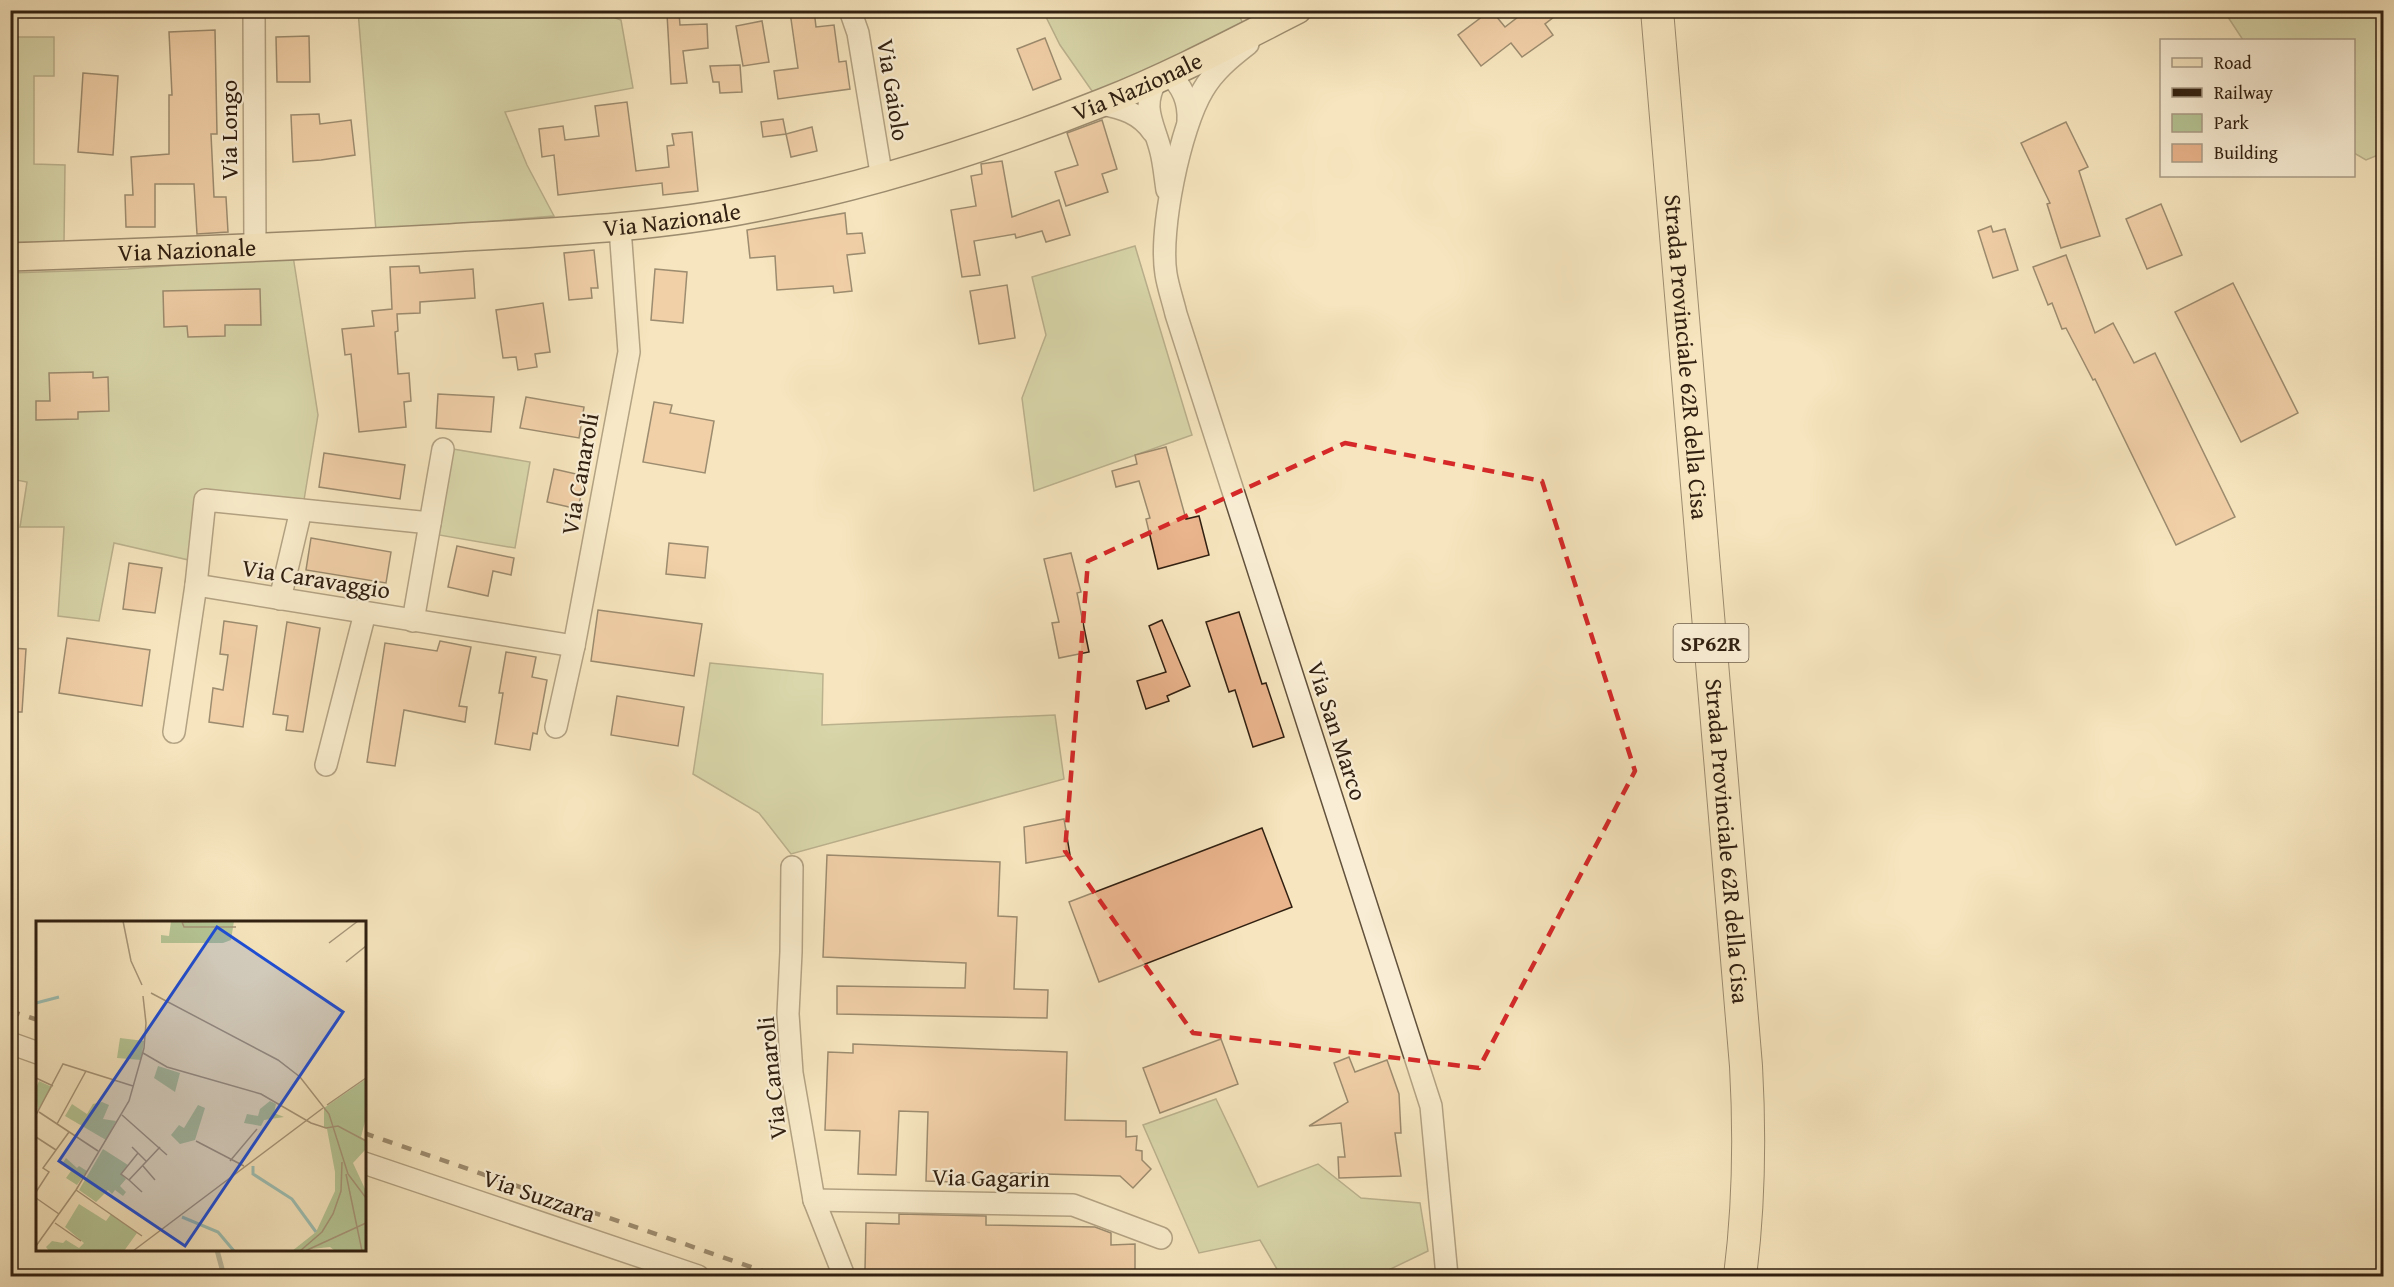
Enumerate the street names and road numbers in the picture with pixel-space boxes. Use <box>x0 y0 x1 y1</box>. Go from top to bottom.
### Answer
street label: Via Gaiolo <box>868 37 919 143</box>
street label: Via Nazionale <box>1067 43 1208 130</box>
street label: Via Longo <box>211 80 246 180</box>
street label: Via Nazionale <box>601 193 743 245</box>
street label: Strada Provinciale 62R della Cisa <box>1656 193 1718 521</box>
street label: Via Nazionale <box>117 230 257 270</box>
street label: Via Canaroli <box>552 410 608 538</box>
street label: Via Caravaggio <box>239 550 393 608</box>
road number: SP62R <box>1674 624 1748 662</box>
street label: Via San Marco <box>1299 657 1376 805</box>
street label: Strada Provinciale 62R della Cisa <box>1696 677 1759 1006</box>
street label: Via Canaroli <box>748 1015 795 1141</box>
street label: Via Gagarin <box>932 1159 1051 1196</box>
street label: Via Suzzara <box>478 1160 601 1231</box>

